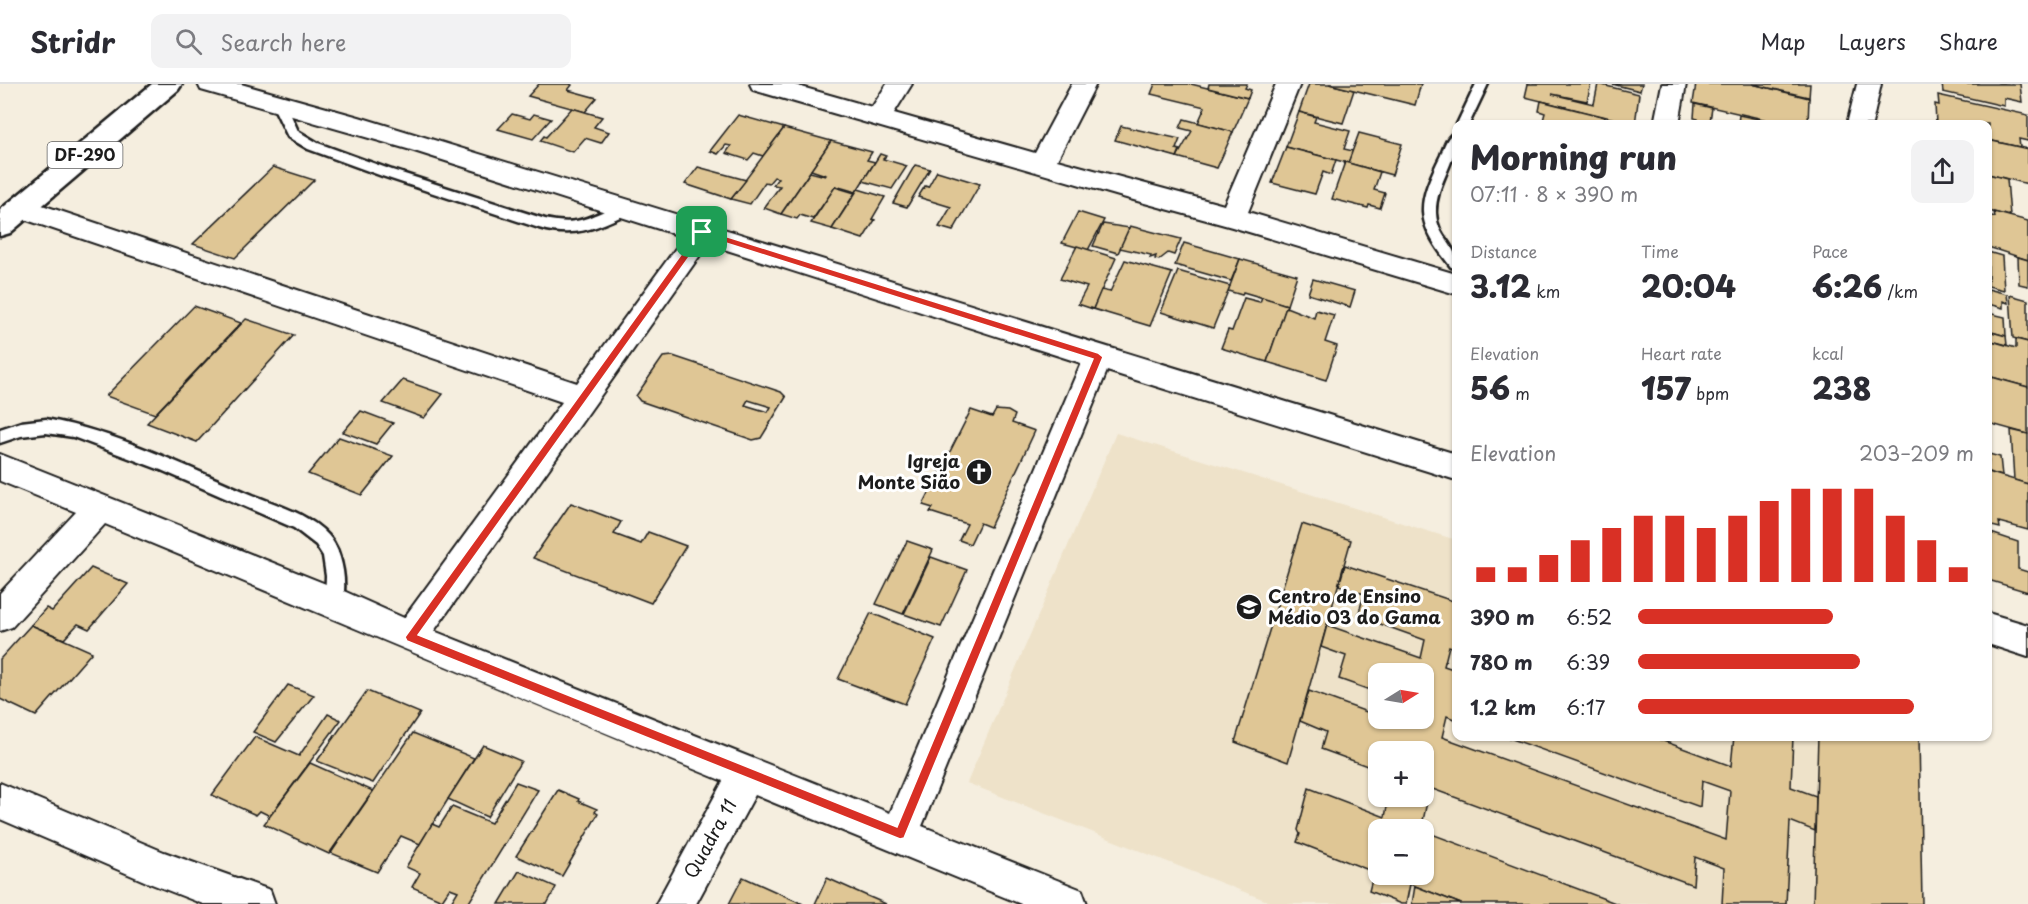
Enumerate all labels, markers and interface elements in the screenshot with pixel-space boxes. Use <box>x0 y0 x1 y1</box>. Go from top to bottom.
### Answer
search box <box>151 14 571 68</box>
text: Stridr <box>30 20 115 63</box>
icon: search <box>172 25 205 58</box>
text: Search here <box>220 25 346 58</box>
text: Map <box>1761 25 1805 57</box>
text: Layers <box>1838 25 1906 57</box>
text: Share <box>1939 25 1998 57</box>
text: Morning run <box>1470 131 1677 181</box>
button: share <box>1911 140 1974 203</box>
road number: DF-290 <box>48 142 122 168</box>
text: 07:11 · 8 × 390 m <box>1470 179 1638 209</box>
pin <box>676 206 727 257</box>
icon: arrive <box>685 215 718 248</box>
text: Distance <box>1470 239 1537 263</box>
text: Time <box>1641 239 1679 263</box>
text: Pace <box>1812 239 1848 263</box>
text: 3.12 <box>1470 263 1531 308</box>
text: 20:04 <box>1641 263 1736 308</box>
text: 6:26 <box>1812 263 1882 308</box>
text: km <box>1531 279 1560 303</box>
text: /km <box>1882 279 1918 303</box>
text: Elevation <box>1470 341 1539 365</box>
text: Heart rate <box>1641 341 1722 365</box>
text: kcal <box>1812 341 1844 365</box>
text: 56 <box>1470 365 1510 410</box>
text: 157 <box>1641 365 1691 410</box>
text: 238 <box>1812 365 1871 410</box>
text: m <box>1510 381 1530 405</box>
text: bpm <box>1691 381 1729 405</box>
text: Elevation <box>1470 438 1556 468</box>
text: 203–209 m <box>1859 438 1974 468</box>
place label: Igreja Monte Sião <box>858 447 960 495</box>
church icon: Igreja Monte Sião <box>964 457 994 487</box>
place label: Centro de Ensino Médio 03 do Gama <box>1268 582 1441 630</box>
school or university icon: Centro de Ensino Médio 03 do Gama <box>1234 592 1264 622</box>
text: 390 m <box>1470 602 1535 632</box>
text: 6:52 <box>1566 602 1612 632</box>
text: 780 m <box>1470 647 1533 677</box>
text: 6:39 <box>1566 647 1610 677</box>
north arrow <box>1368 663 1434 729</box>
map controls <box>1368 663 1434 885</box>
text: 1.2 km <box>1470 692 1536 722</box>
text: 6:17 <box>1566 692 1605 722</box>
button: + <box>1368 741 1434 807</box>
street label: Quadra 11 <box>677 794 743 883</box>
button: − <box>1368 819 1434 885</box>

